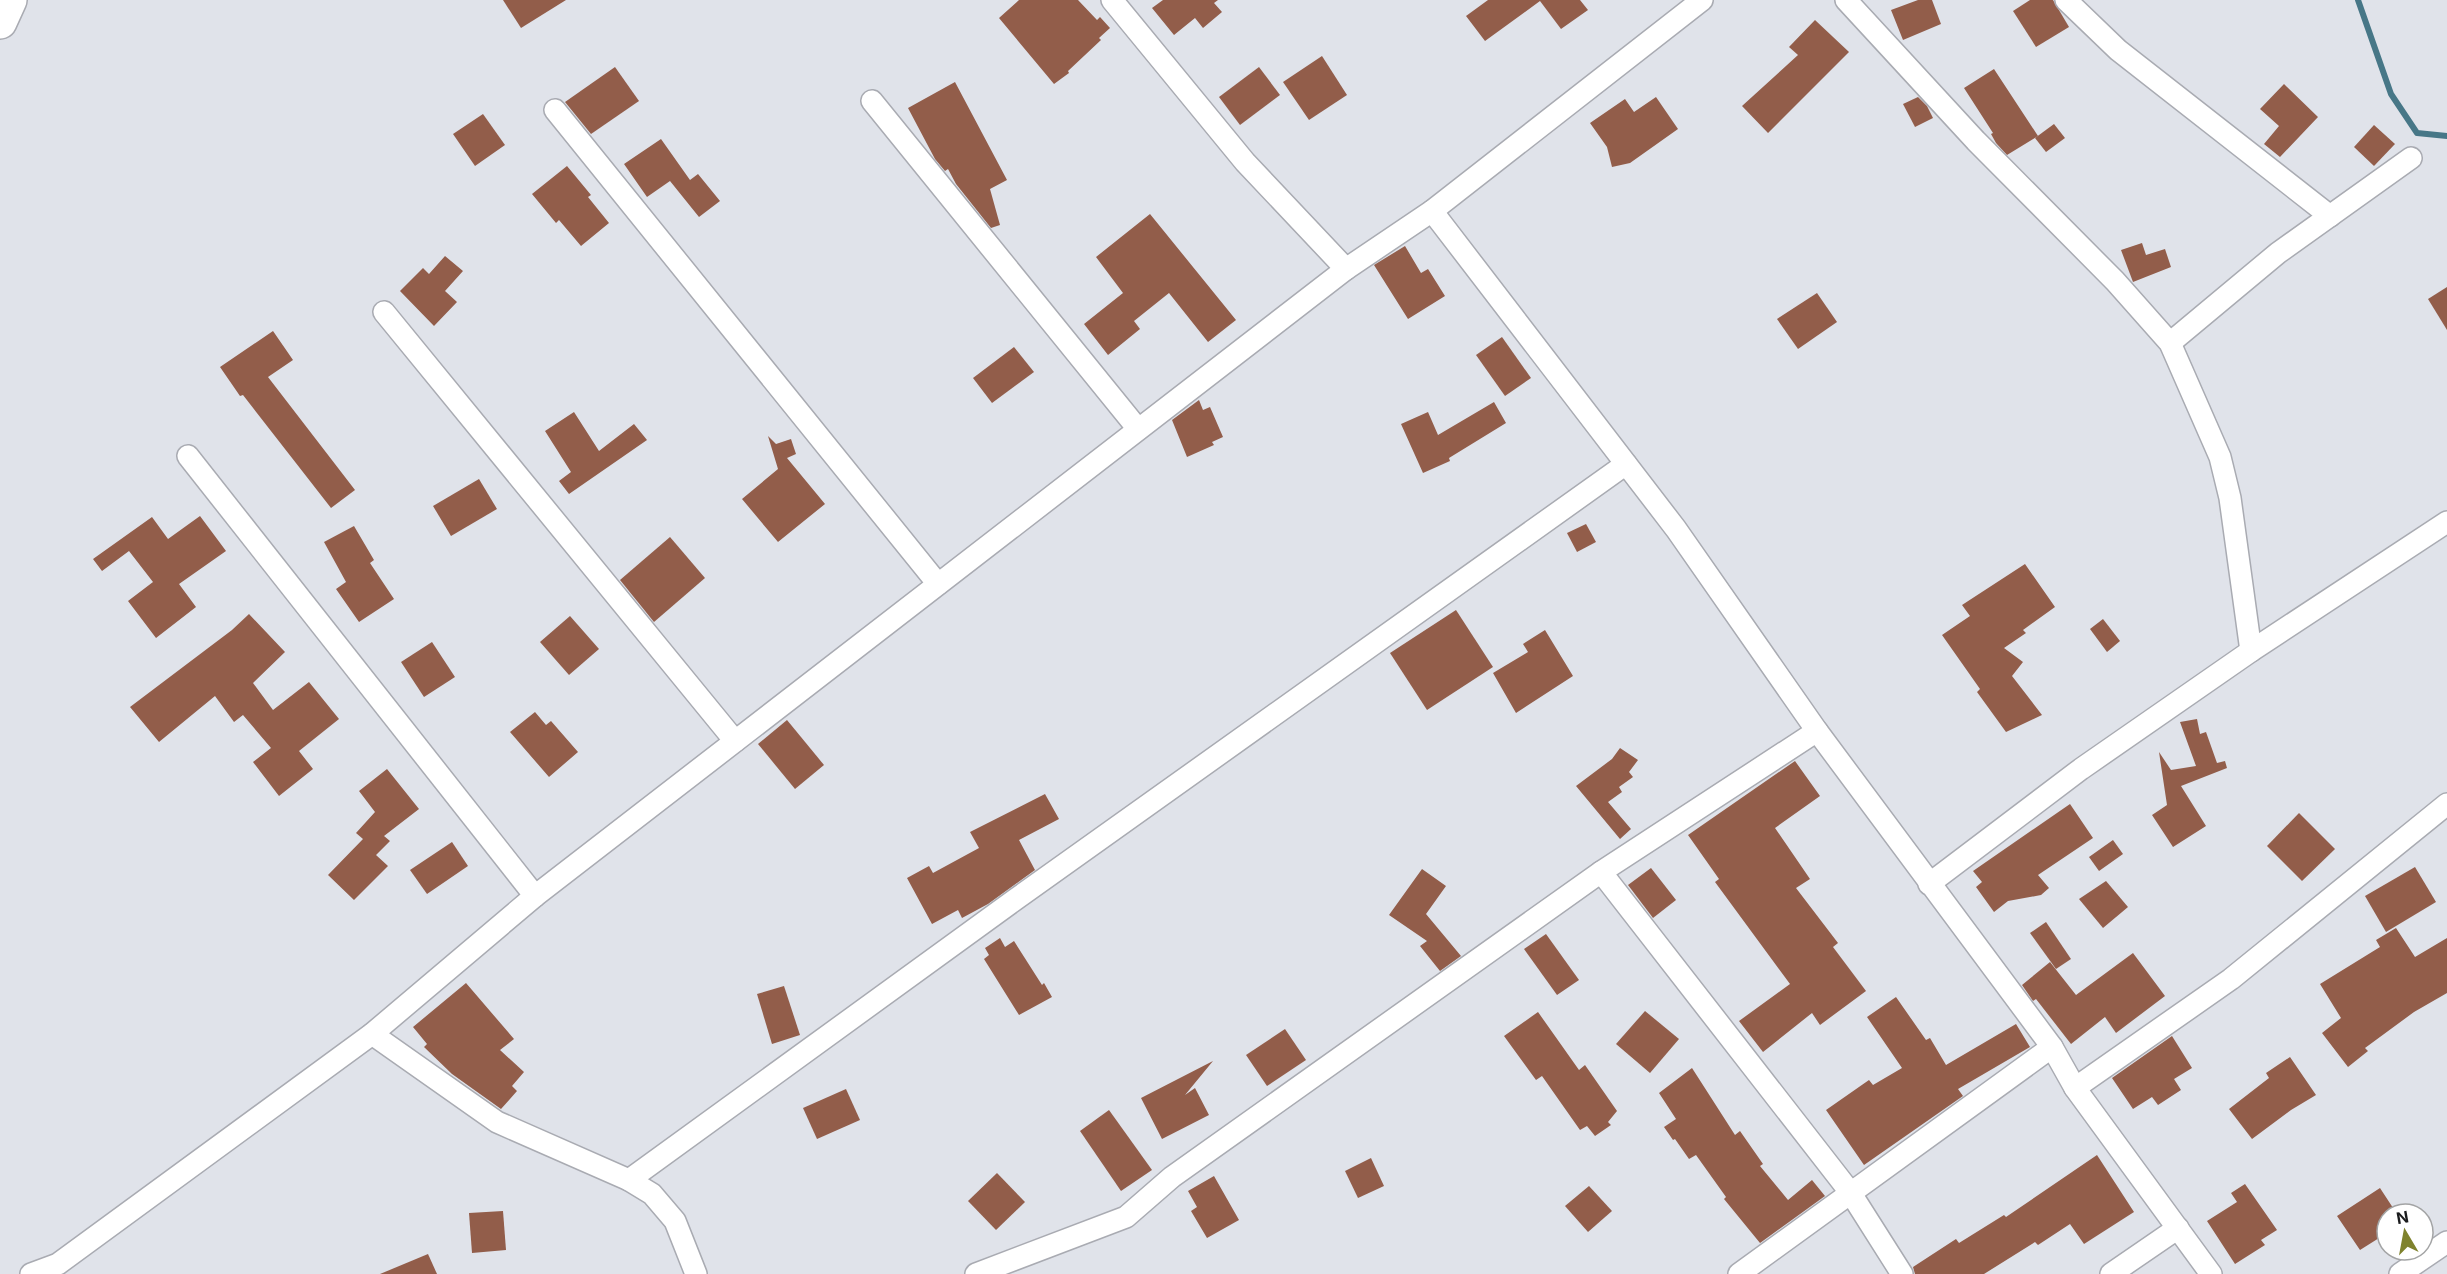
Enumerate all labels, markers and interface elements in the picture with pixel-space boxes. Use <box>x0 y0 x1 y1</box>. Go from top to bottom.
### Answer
north arrow <box>2375 1202 2435 1262</box>
text: N <box>2395 1206 2410 1228</box>

